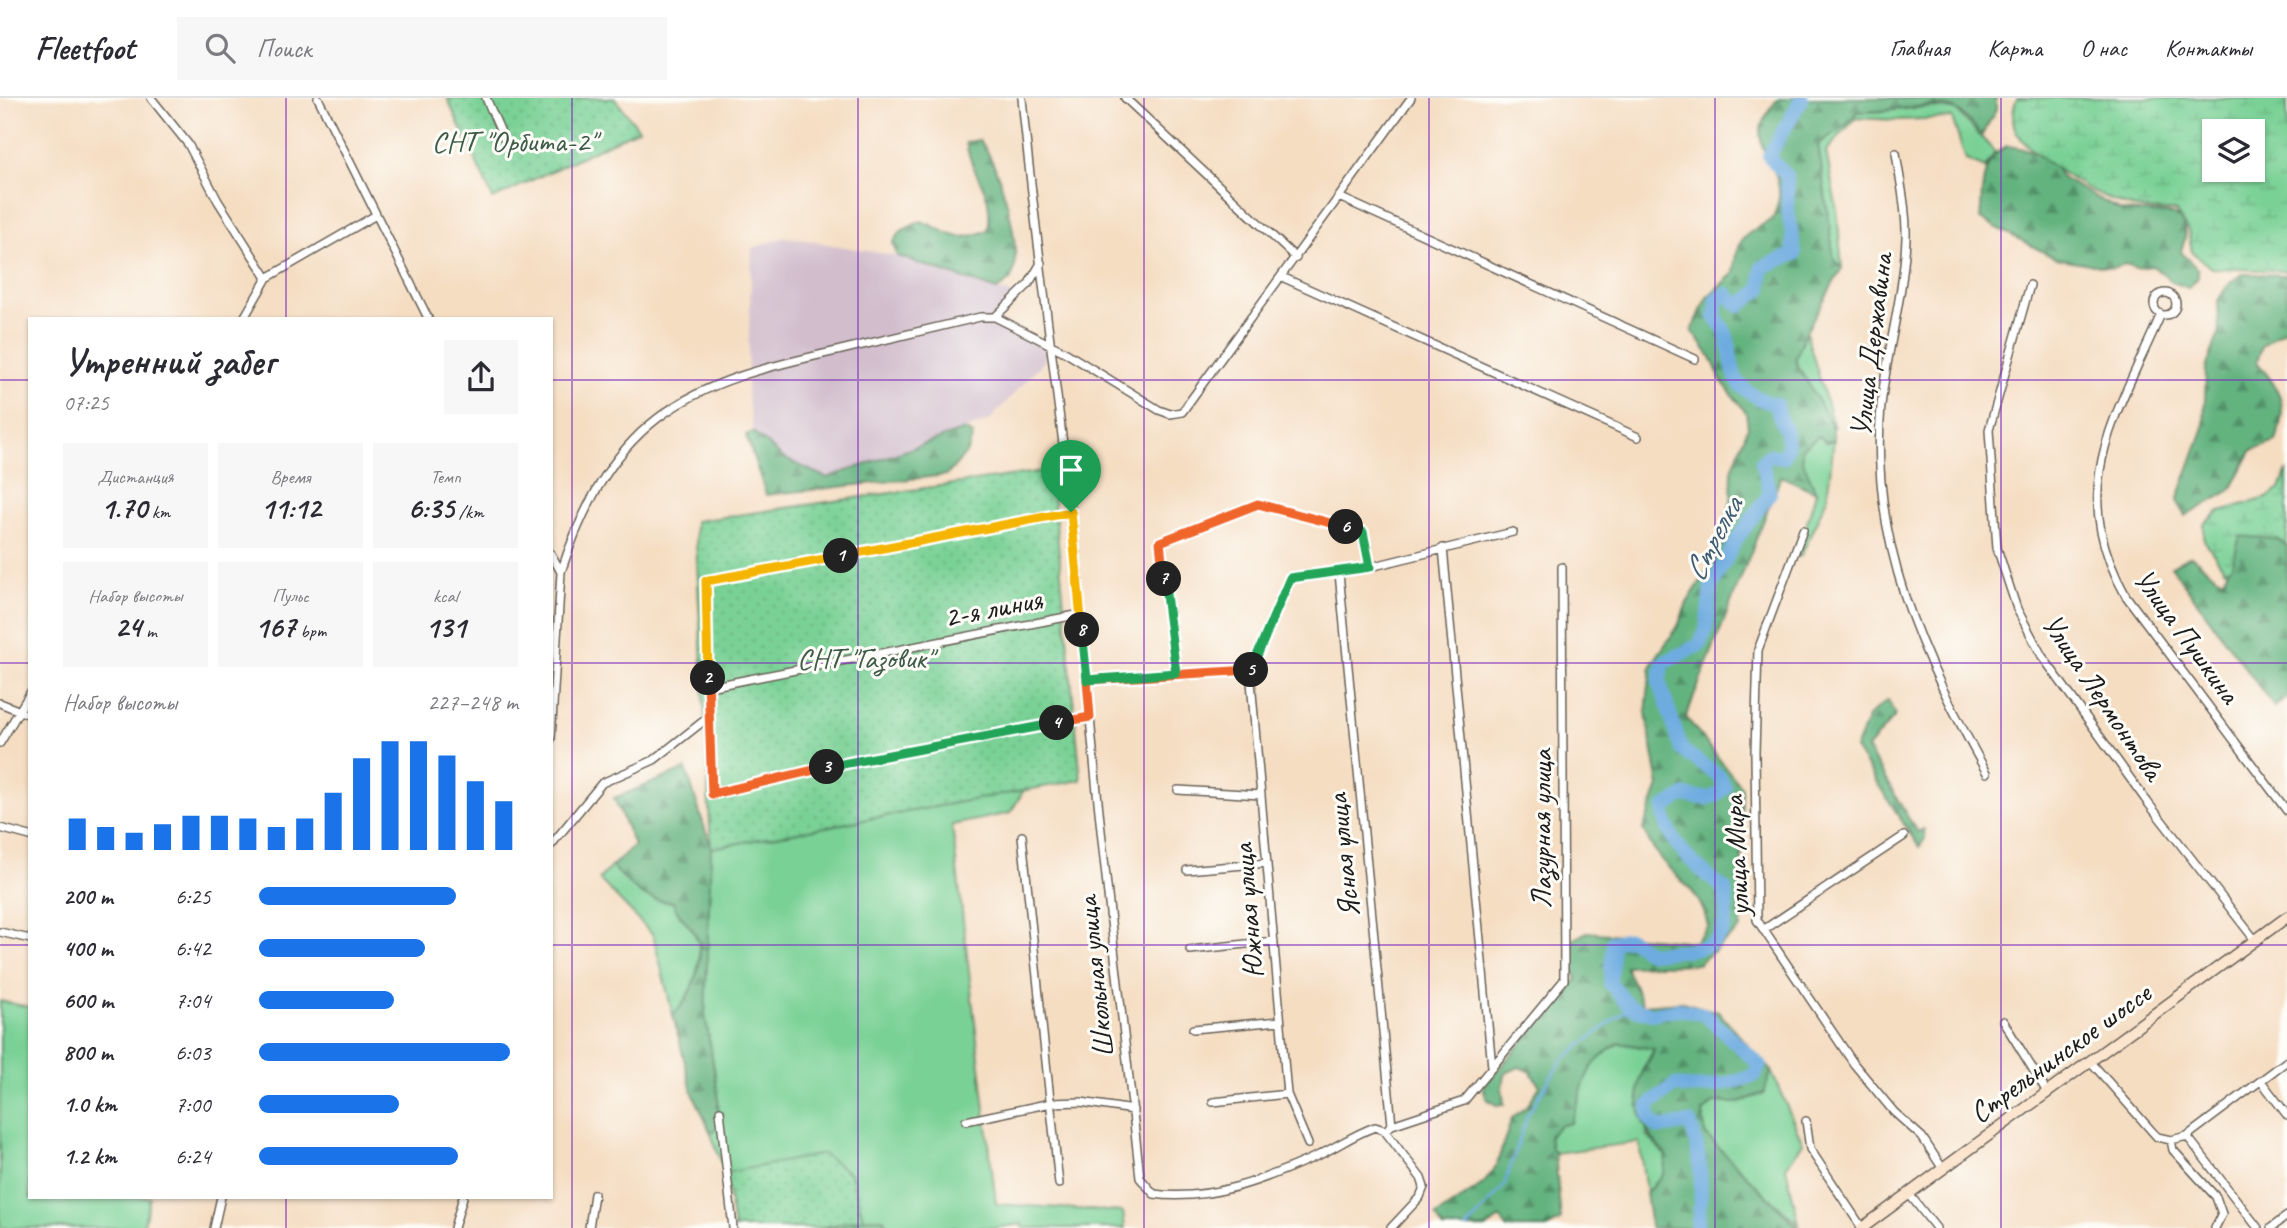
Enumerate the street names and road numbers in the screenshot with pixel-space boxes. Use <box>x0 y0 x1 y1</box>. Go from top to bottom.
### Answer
street label: Улица Державина <box>1841 249 1901 439</box>
street label: Улица Пушкина <box>2125 561 2250 712</box>
street label: 2-я линия <box>941 580 1046 636</box>
street label: Улица Лермонтова <box>2033 607 2174 790</box>
street label: Лазурная улица <box>1522 748 1560 909</box>
street label: Ясная улица <box>1317 790 1368 920</box>
street label: улица Мира <box>1714 793 1758 919</box>
street label: Южная улица <box>1223 840 1273 980</box>
street label: Школьная улица <box>1067 892 1122 1059</box>
street label: Стрельнинское шоссе <box>1962 973 2160 1132</box>

